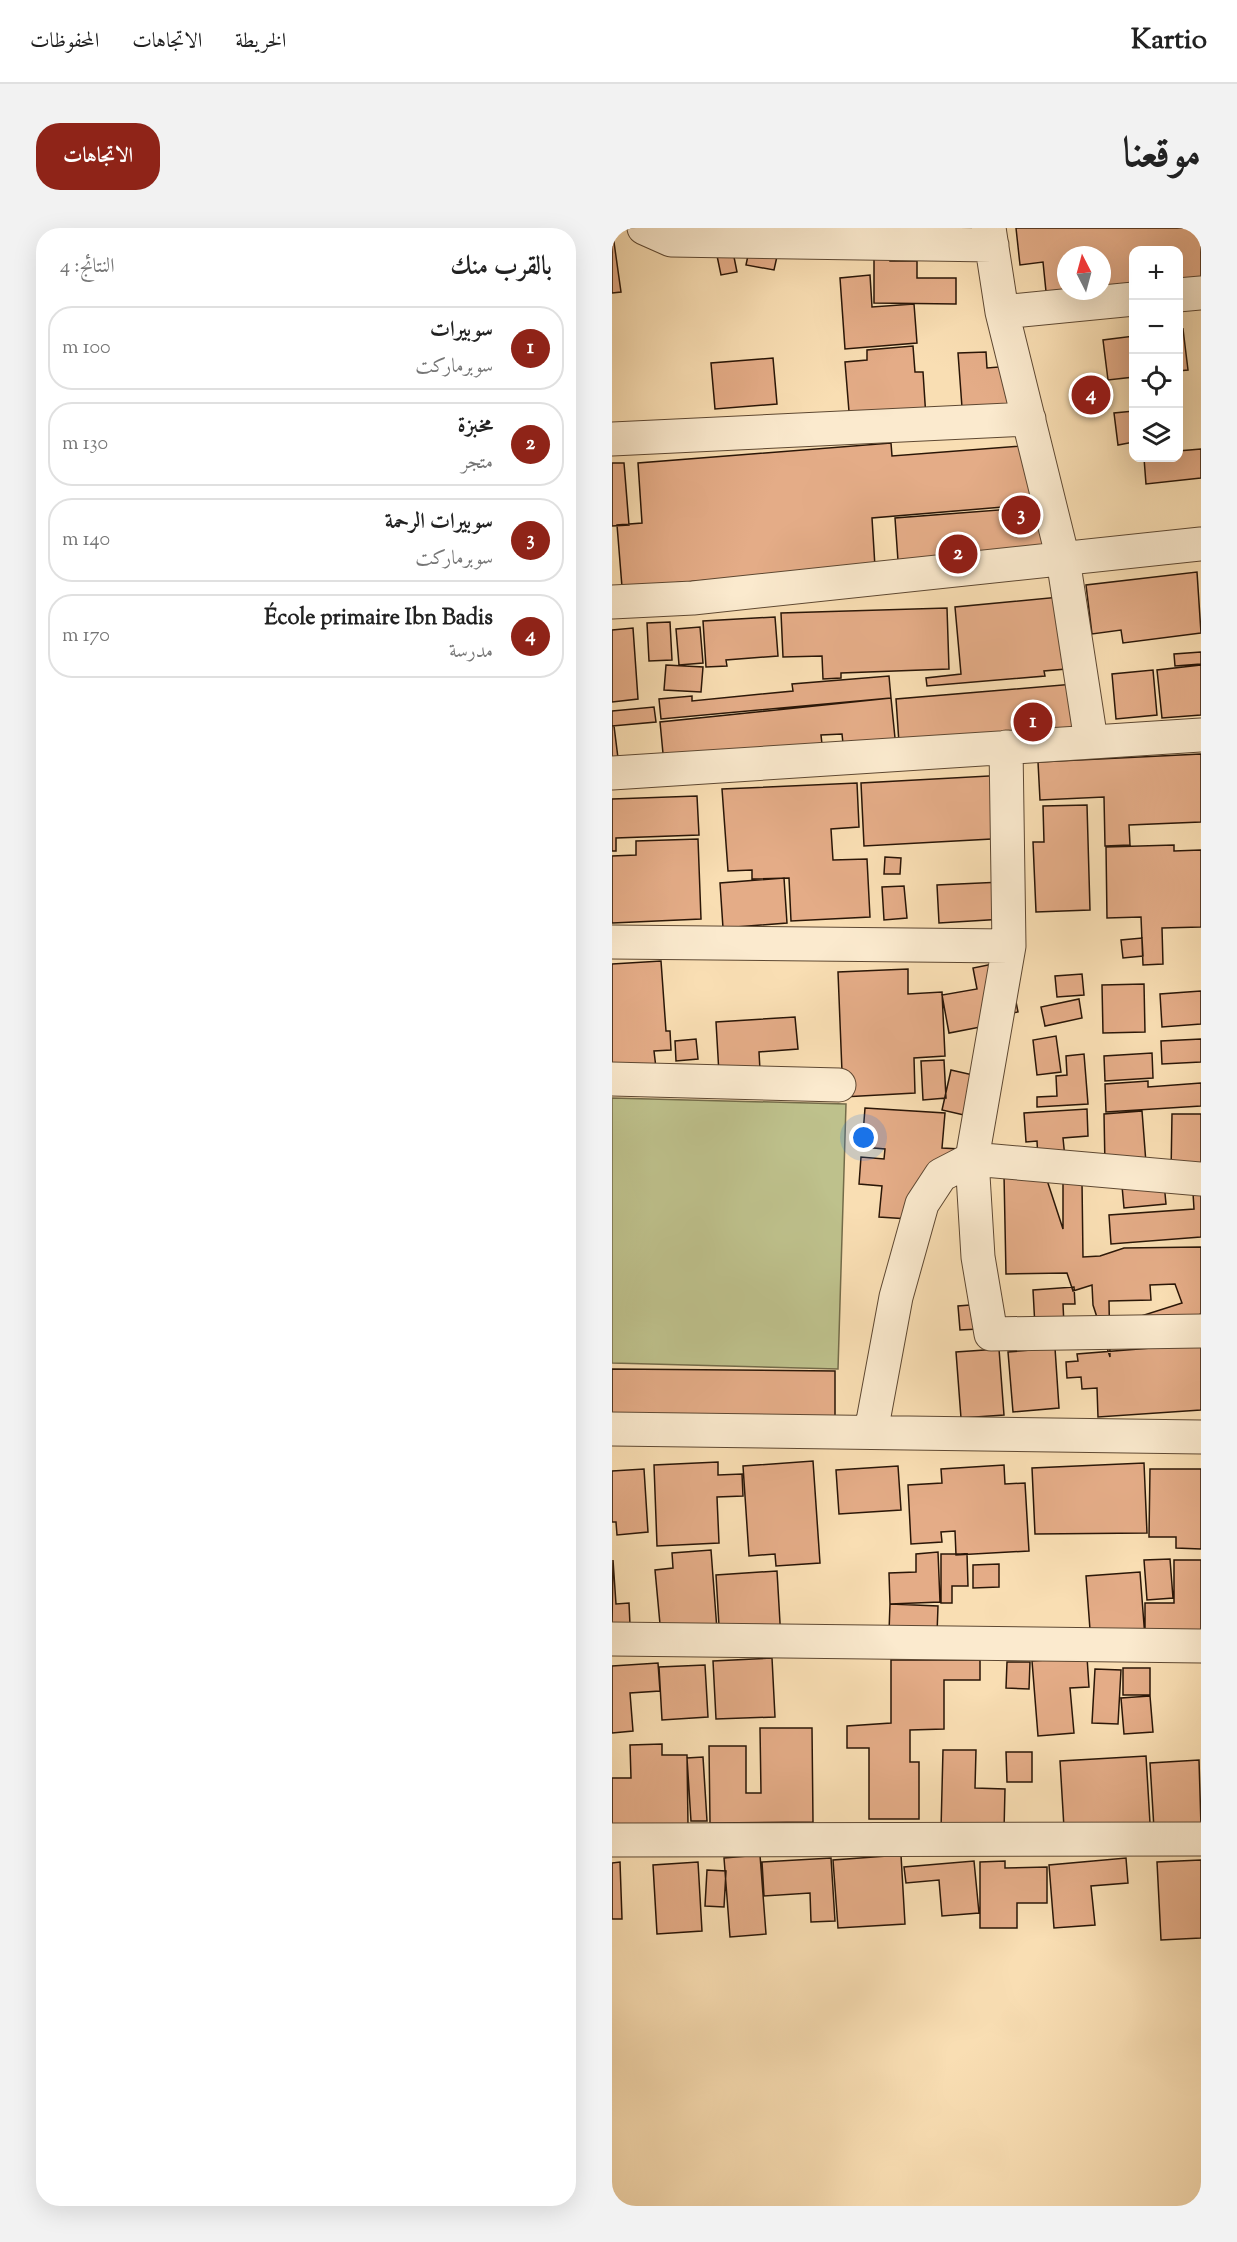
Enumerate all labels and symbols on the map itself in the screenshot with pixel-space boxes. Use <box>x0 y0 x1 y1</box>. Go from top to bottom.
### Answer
north arrow <box>1057 246 1111 300</box>
pin: 4 <box>1072 372 1110 418</box>
pin: 3 <box>1002 492 1040 538</box>
pin: 2 <box>938 532 978 576</box>
pin: 1 <box>1014 700 1052 744</box>
your location <box>849 1123 878 1152</box>

